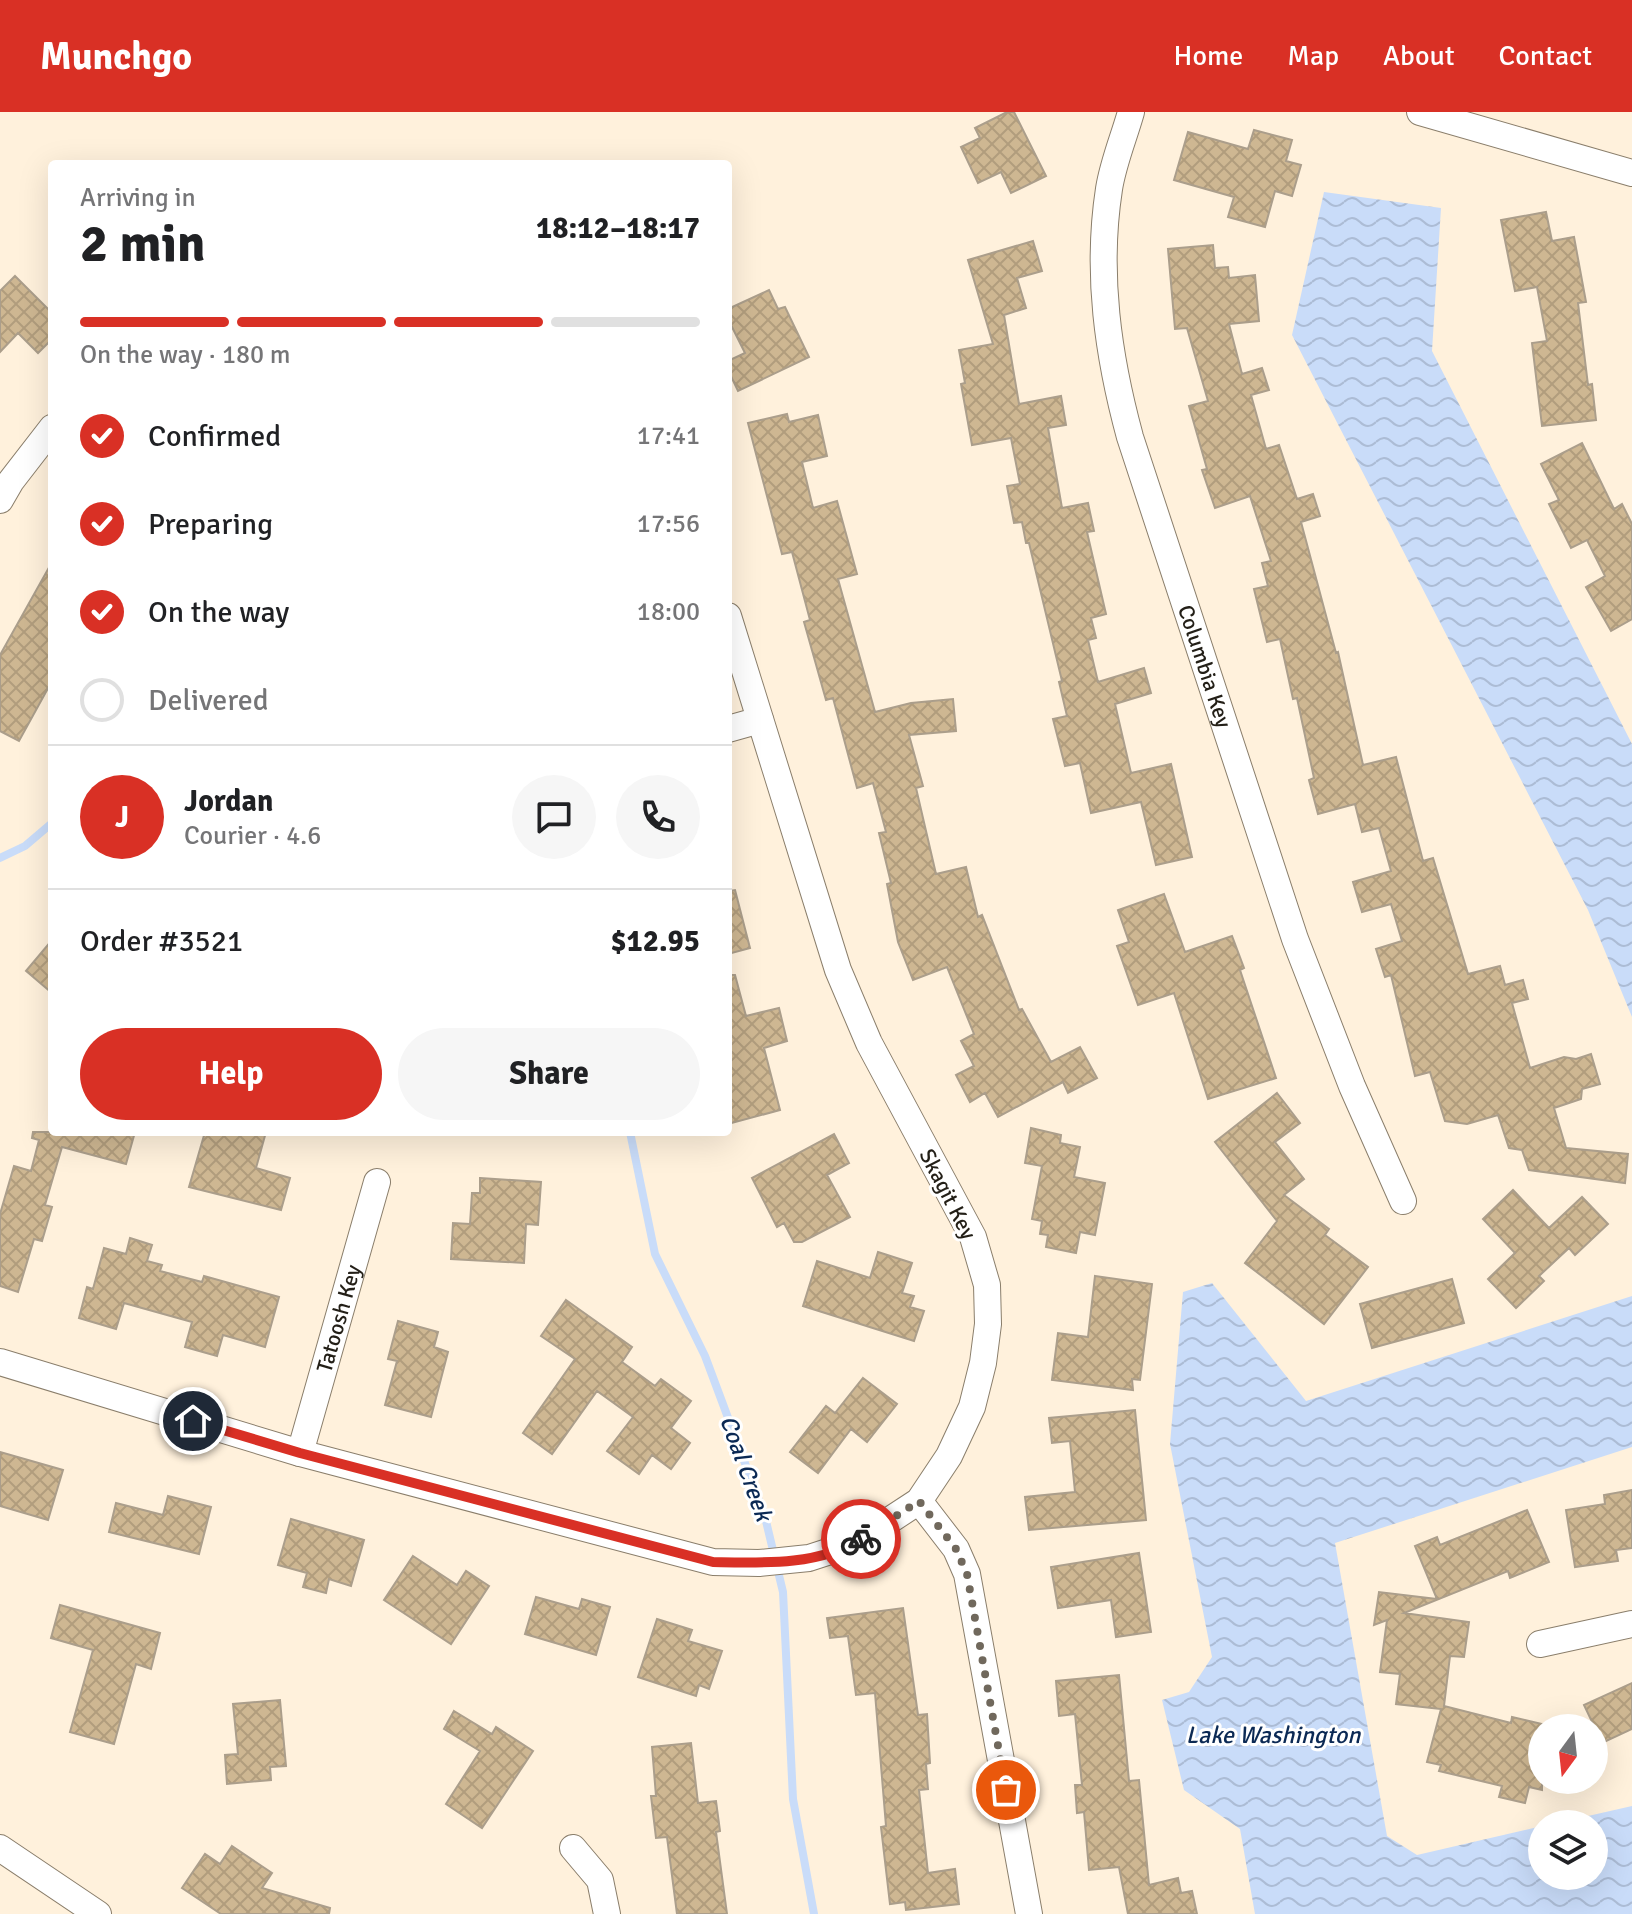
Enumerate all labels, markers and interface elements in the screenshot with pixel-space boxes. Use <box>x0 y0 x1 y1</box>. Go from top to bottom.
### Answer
text: Munchgo <box>40 33 192 80</box>
text: Home <box>1174 39 1243 73</box>
text: Map <box>1287 39 1339 73</box>
text: About <box>1383 39 1455 73</box>
text: Contact <box>1499 39 1592 73</box>
text: Arriving in <box>80 182 196 214</box>
text: 18:12–18:17 <box>536 210 700 247</box>
text: 2 min <box>80 212 206 276</box>
text: On the way · 180 m <box>80 339 290 371</box>
icon: check <box>80 414 124 458</box>
text: Confirmed <box>148 418 281 455</box>
text: 17:41 <box>637 420 700 452</box>
icon: check <box>80 502 124 546</box>
text: Preparing <box>148 506 273 543</box>
text: 17:56 <box>637 508 700 540</box>
icon: check <box>80 590 124 634</box>
text: On the way <box>148 594 289 631</box>
text: 18:00 <box>637 596 700 628</box>
street label: Columbia Key <box>1173 601 1238 732</box>
text: Delivered <box>148 682 269 719</box>
button: chat <box>512 775 596 859</box>
button: phone <box>616 775 700 859</box>
text: Jordan <box>184 783 273 820</box>
text: J <box>115 799 129 836</box>
text: Courier · 4.6 <box>184 820 321 852</box>
text: Order #3521 <box>80 923 243 960</box>
text: $12.95 <box>610 923 700 960</box>
button: Help <box>80 1028 382 1120</box>
button: Share <box>398 1028 700 1120</box>
street label: Skagit Key <box>914 1144 983 1244</box>
street label: Tatoosh Key <box>310 1261 367 1375</box>
pin <box>159 1387 227 1455</box>
icon: home <box>171 1399 215 1443</box>
water label: Coal Creek <box>713 1411 780 1527</box>
courier <box>821 1499 901 1579</box>
icon: bike <box>839 1517 883 1561</box>
north arrow <box>1528 1714 1608 1794</box>
map controls <box>1528 1714 1608 1890</box>
water label: Lake Washington <box>1186 1720 1361 1750</box>
pin <box>972 1756 1040 1824</box>
icon: bag <box>984 1768 1028 1812</box>
button: layers <box>1528 1810 1608 1890</box>

